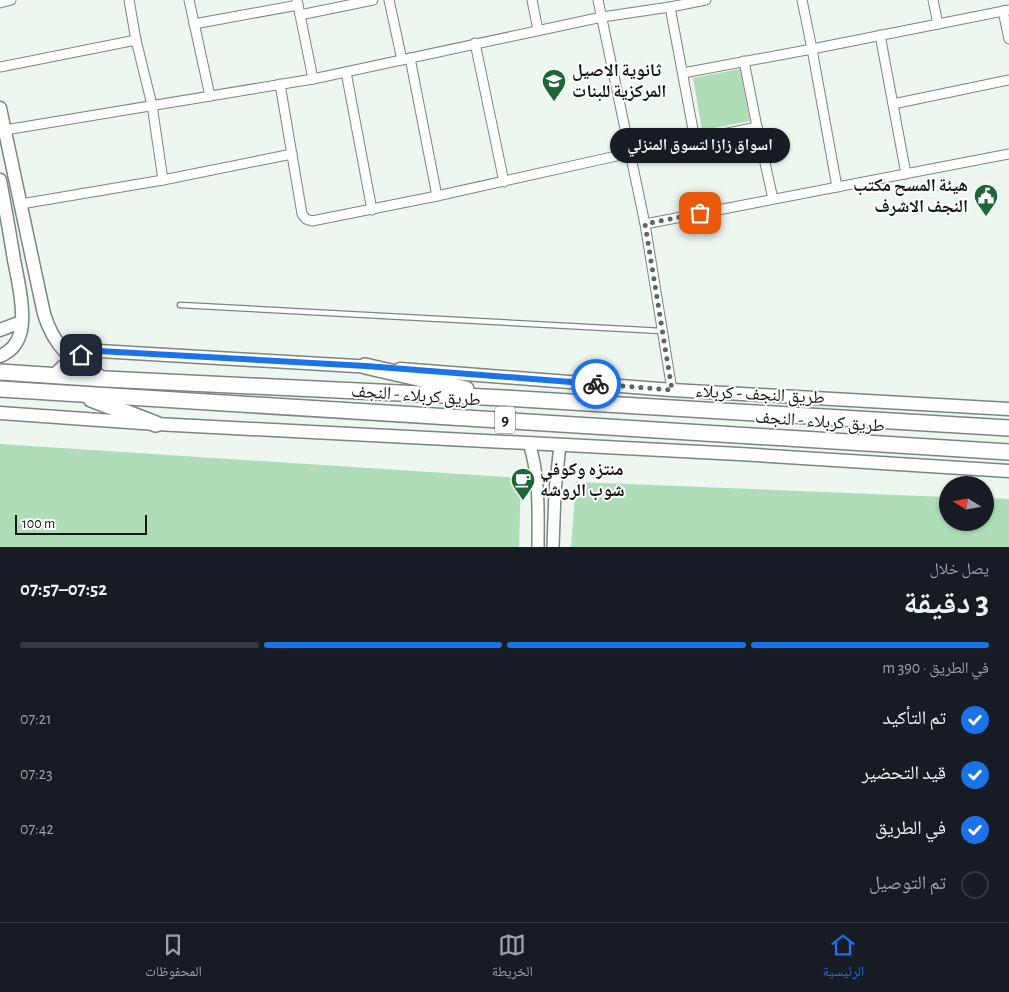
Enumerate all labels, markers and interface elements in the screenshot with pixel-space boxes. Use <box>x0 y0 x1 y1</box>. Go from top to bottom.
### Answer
place label: ثانوية الاصيل المركزية للبنات <box>572 62 666 102</box>
school or university icon: ثانوية الاصيل المركزية للبنات <box>541 68 567 102</box>
callout: اسواق زازا لتسوق المنزلي <box>610 128 790 163</box>
text: اسواق زازا لتسوق المنزلي <box>627 137 773 153</box>
place label: هيئة المسح مكتب النجف الاشرف <box>853 177 968 216</box>
public building icon: هيئة المسح مكتب النجف الاشرف <box>973 183 999 217</box>
pin <box>679 192 721 234</box>
icon: bag <box>686 199 714 227</box>
pin <box>60 334 102 376</box>
icon: home <box>67 341 95 369</box>
courier <box>571 359 621 409</box>
icon: bike <box>582 370 610 398</box>
street label: طريق کربلاء - النجف <box>351 382 481 411</box>
street label: طريق النجف - کربلاء <box>695 383 825 408</box>
road number: 9 <box>495 406 515 434</box>
street label: طريق کربلاء - النجف <box>755 408 885 437</box>
place label: منتزه وكوفي شوب الروشه <box>540 461 625 501</box>
cafe icon: منتزه وكوفي شوب الروشه <box>510 467 536 501</box>
north arrow <box>939 476 994 531</box>
map controls <box>939 476 994 531</box>
scale bar <box>15 512 148 535</box>
text: 100 m <box>22 517 55 531</box>
text: يصل خلال <box>930 561 989 577</box>
text: 07:52–07:57 <box>20 580 107 599</box>
text: 3 دقيقة <box>903 587 989 619</box>
text: في الطريق · 390 m <box>882 660 989 676</box>
icon: check <box>961 706 989 734</box>
text: تم التأكيد <box>882 709 946 728</box>
text: 07:21 <box>20 711 52 727</box>
icon: check <box>961 761 989 789</box>
text: قيد التحضير <box>862 764 946 783</box>
text: 07:23 <box>20 766 53 782</box>
icon: check <box>961 816 989 844</box>
text: في الطريق <box>875 819 946 838</box>
text: 07:42 <box>20 821 54 837</box>
text: تم التوصيل <box>869 874 946 893</box>
tab: المحفوظات <box>145 931 202 985</box>
tab: الخريطة <box>492 931 533 985</box>
tab: الرئيسية <box>823 931 864 985</box>

